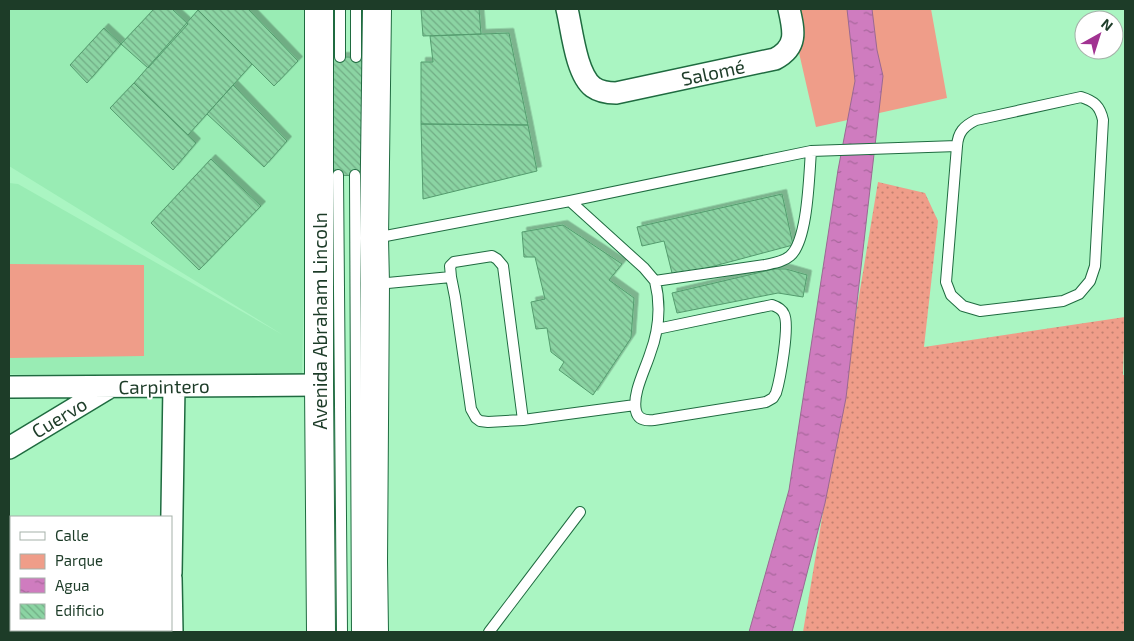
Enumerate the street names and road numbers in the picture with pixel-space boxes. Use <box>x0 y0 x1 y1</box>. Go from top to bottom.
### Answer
street label: Salomé <box>679 54 747 90</box>
street label: Avenida Abraham Lincoln <box>308 212 331 430</box>
street label: Carpintero <box>118 374 210 398</box>
street label: Cuervo <box>27 392 91 442</box>

